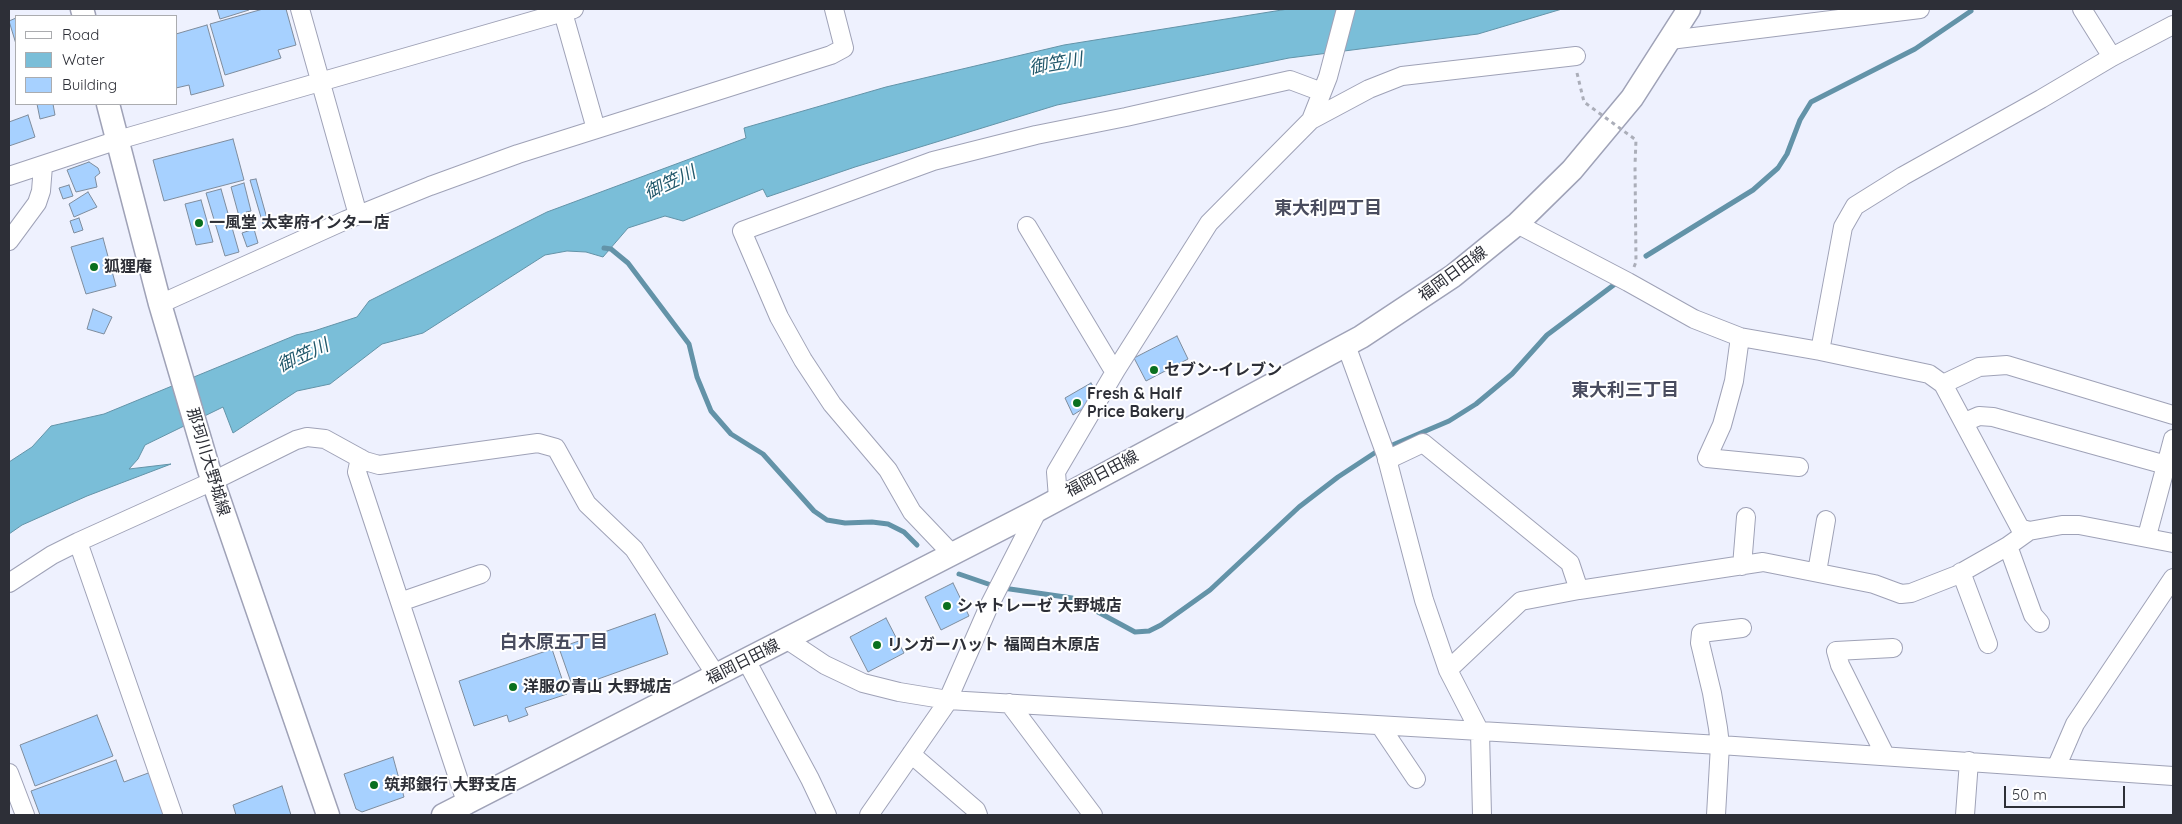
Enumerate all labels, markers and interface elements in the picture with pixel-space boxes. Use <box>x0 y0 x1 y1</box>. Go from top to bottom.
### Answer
legend <box>15 15 178 105</box>
text: Road <box>62 25 99 44</box>
water label: 御笠川 <box>1028 49 1084 79</box>
text: Water <box>62 50 105 69</box>
text: Building <box>62 75 117 94</box>
water label: 御笠川 <box>641 162 699 204</box>
district label: 東大利四丁目 <box>1274 198 1382 220</box>
place label: 一風堂 太宰府インター店 <box>209 213 389 233</box>
marker: 一風堂 太宰府インター店 <box>193 217 205 229</box>
street label: 福岡日田線 <box>1415 243 1491 305</box>
place label: 狐狸庵 <box>104 257 152 277</box>
marker: 狐狸庵 <box>88 261 100 273</box>
water label: 御笠川 <box>274 335 332 377</box>
place label: セブン-イレブン <box>1164 360 1282 380</box>
marker: セブン-イレブン <box>1148 364 1160 376</box>
district label: 東大利三丁目 <box>1571 380 1679 402</box>
place label: Fresh & Half Price Bakery <box>1087 384 1185 422</box>
marker: Fresh & Half Price Bakery <box>1071 397 1083 409</box>
street label: 那珂川大野城線 <box>182 406 234 518</box>
street label: 福岡日田線 <box>1062 447 1142 501</box>
place label: シャトレーゼ 大野城店 <box>957 596 1121 616</box>
marker: シャトレーゼ 大野城店 <box>941 600 953 612</box>
district label: 白木原五丁目 <box>500 632 608 654</box>
street label: 福岡日田線 <box>703 635 783 689</box>
place label: リンガーハット 福岡白木原店 <box>887 635 1099 655</box>
marker: リンガーハット 福岡白木原店 <box>871 639 883 651</box>
place label: 洋服の青山 大野城店 <box>523 677 671 697</box>
marker: 洋服の青山 大野城店 <box>507 681 519 693</box>
place label: 筑邦銀行 大野支店 <box>384 775 516 795</box>
scale bar <box>2007 776 2128 808</box>
marker: 筑邦銀行 大野支店 <box>368 779 380 791</box>
text: 50 m <box>2012 785 2047 804</box>

